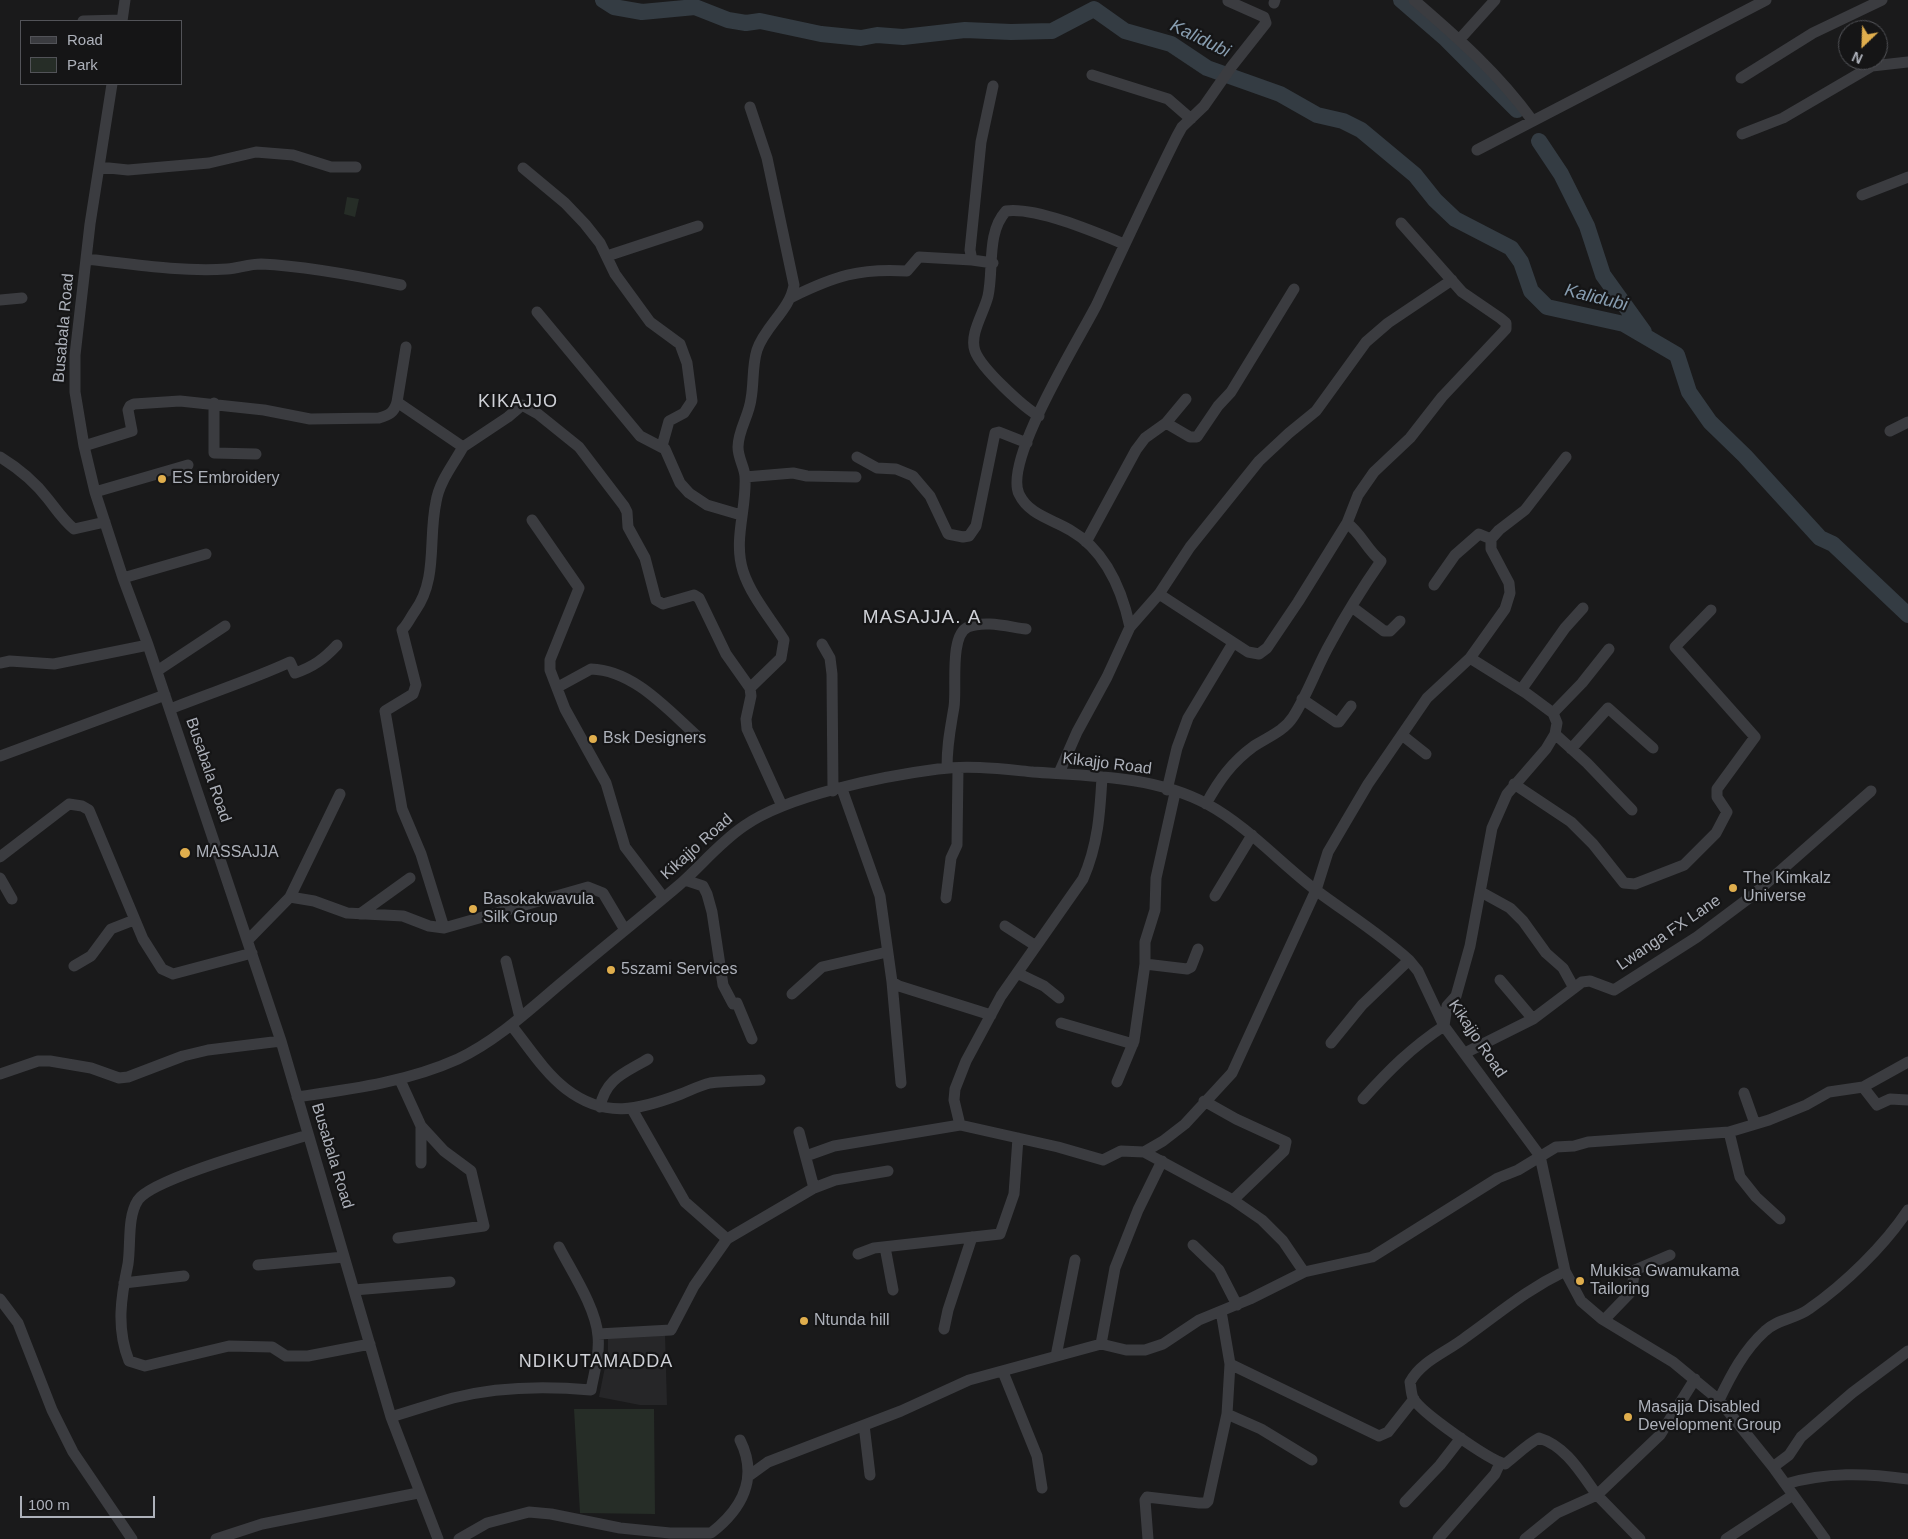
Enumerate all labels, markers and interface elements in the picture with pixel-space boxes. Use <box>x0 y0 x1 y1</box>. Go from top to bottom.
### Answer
water label: Kalidubi <box>1166 15 1234 63</box>
legend <box>20 20 182 85</box>
north arrow <box>1838 20 1888 70</box>
text: Road <box>67 31 103 48</box>
text: N <box>1849 48 1865 67</box>
text: Park <box>67 56 98 73</box>
street label: Busabala Road <box>50 273 78 383</box>
water label: Kalidubi <box>1562 280 1630 316</box>
district label: KIKAJJO <box>477 391 559 413</box>
place label: ES Embroidery <box>172 469 280 489</box>
marker: ES Embroidery <box>156 473 168 485</box>
district label: MASAJJA. A <box>861 607 983 629</box>
street label: Busabala Road <box>181 715 235 825</box>
place label: Bsk Designers <box>603 729 706 749</box>
marker: Bsk Designers <box>587 733 599 745</box>
street label: Kikajjo Road <box>1061 749 1153 779</box>
street label: Kikajjo Road <box>657 810 737 884</box>
place label: MASSAJJA <box>196 843 279 863</box>
marker: MASSAJJA <box>178 846 192 860</box>
place label: The Kimkalz Universe <box>1743 869 1831 907</box>
marker: The Kimkalz Universe <box>1727 882 1739 894</box>
place label: Basokakwavula Silk Group <box>483 890 594 928</box>
street label: Lwanga FX Lane <box>1613 891 1725 975</box>
marker: Basokakwavula Silk Group <box>467 903 479 915</box>
place label: 5szami Services <box>621 960 737 980</box>
marker: 5szami Services <box>605 964 617 976</box>
street label: Kikajjo Road <box>1444 996 1510 1082</box>
street label: Busabala Road <box>307 1101 357 1211</box>
place label: Mukisa Gwamukama Tailoring <box>1590 1262 1739 1300</box>
marker: Mukisa Gwamukama Tailoring <box>1574 1275 1586 1287</box>
place label: Ntunda hill <box>814 1311 890 1331</box>
marker: Ntunda hill <box>798 1315 810 1327</box>
district label: NDIKUTAMADDA <box>517 1351 675 1373</box>
place label: Masajja Disabled Development Group <box>1638 1398 1781 1436</box>
marker: Masajja Disabled Development Group <box>1622 1411 1634 1423</box>
scale bar <box>22 1486 158 1518</box>
text: 100 m <box>28 1496 70 1513</box>

